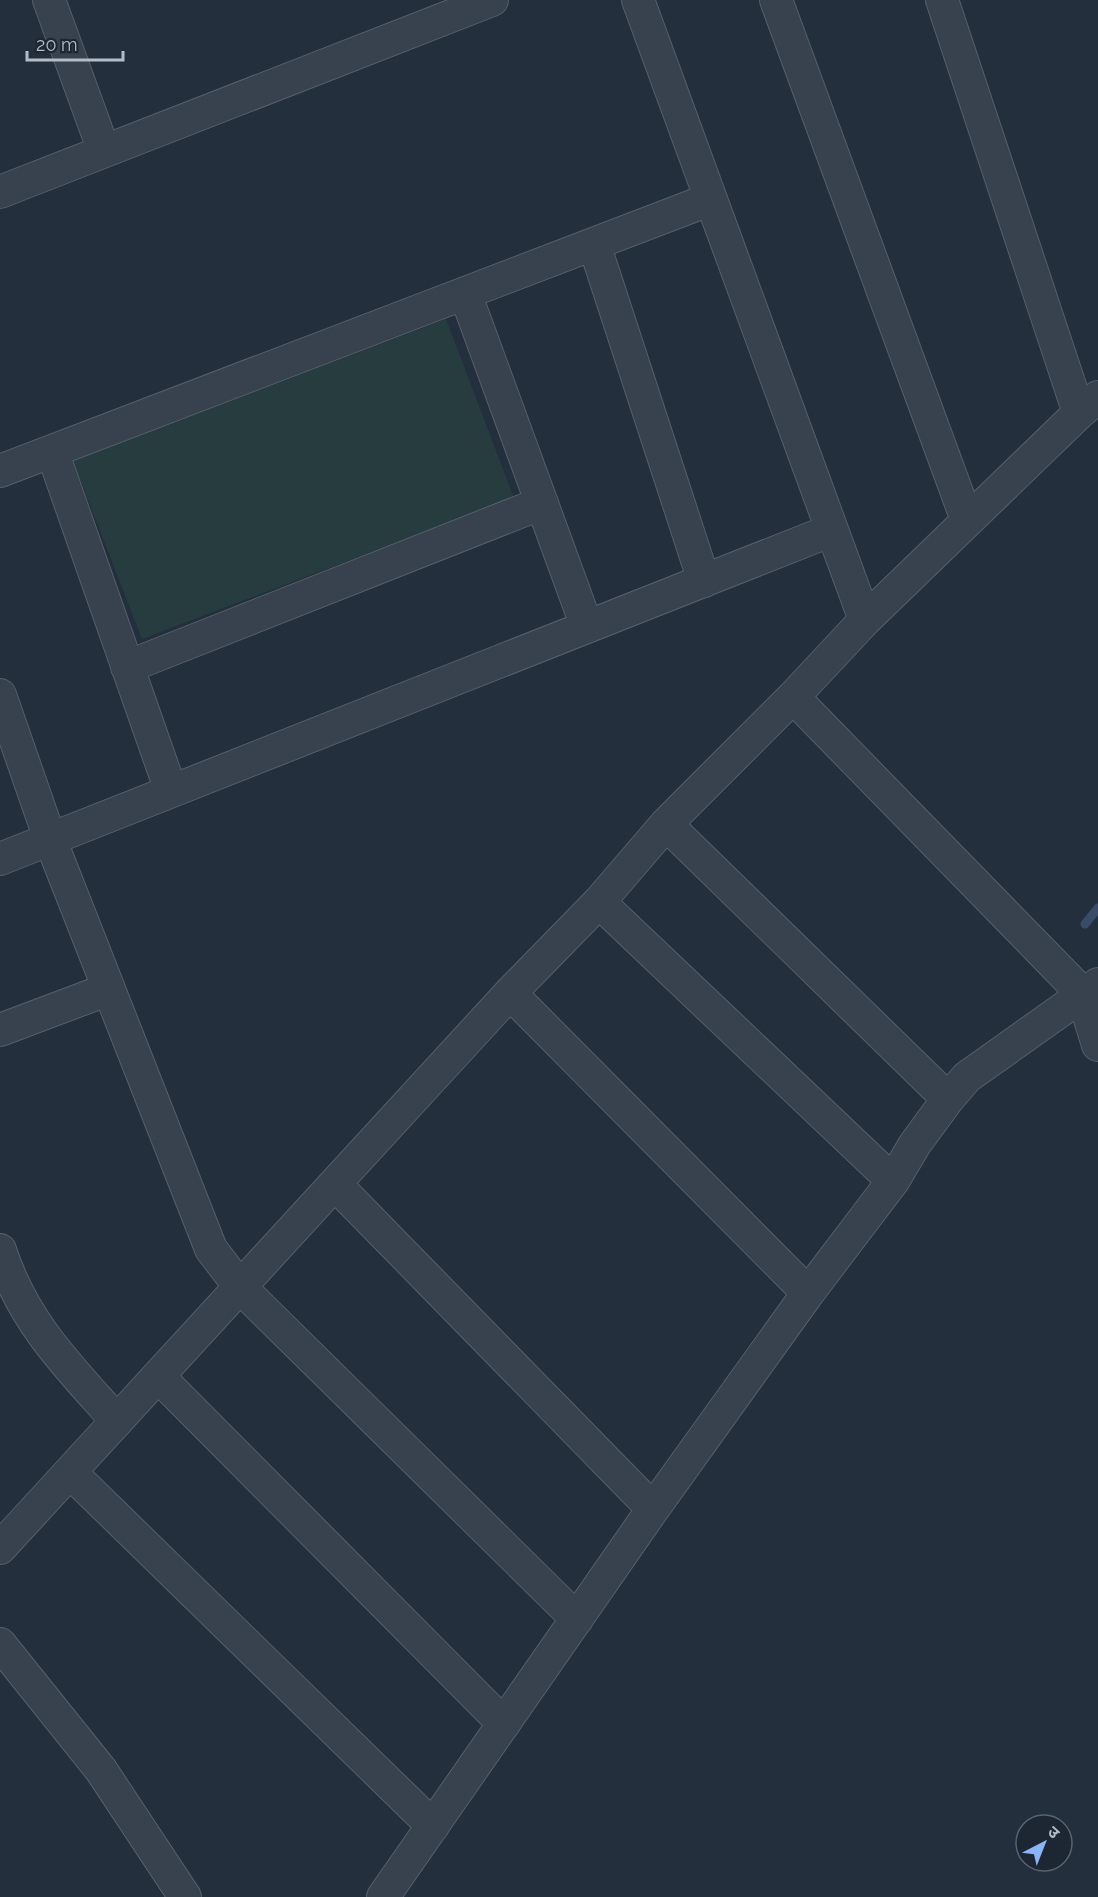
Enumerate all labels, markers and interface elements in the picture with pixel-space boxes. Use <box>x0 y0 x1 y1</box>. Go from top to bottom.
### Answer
scale bar <box>27 24 123 62</box>
text: 20 m <box>36 34 78 55</box>
north arrow <box>1014 1813 1074 1873</box>
text: उ <box>1044 1822 1064 1843</box>

